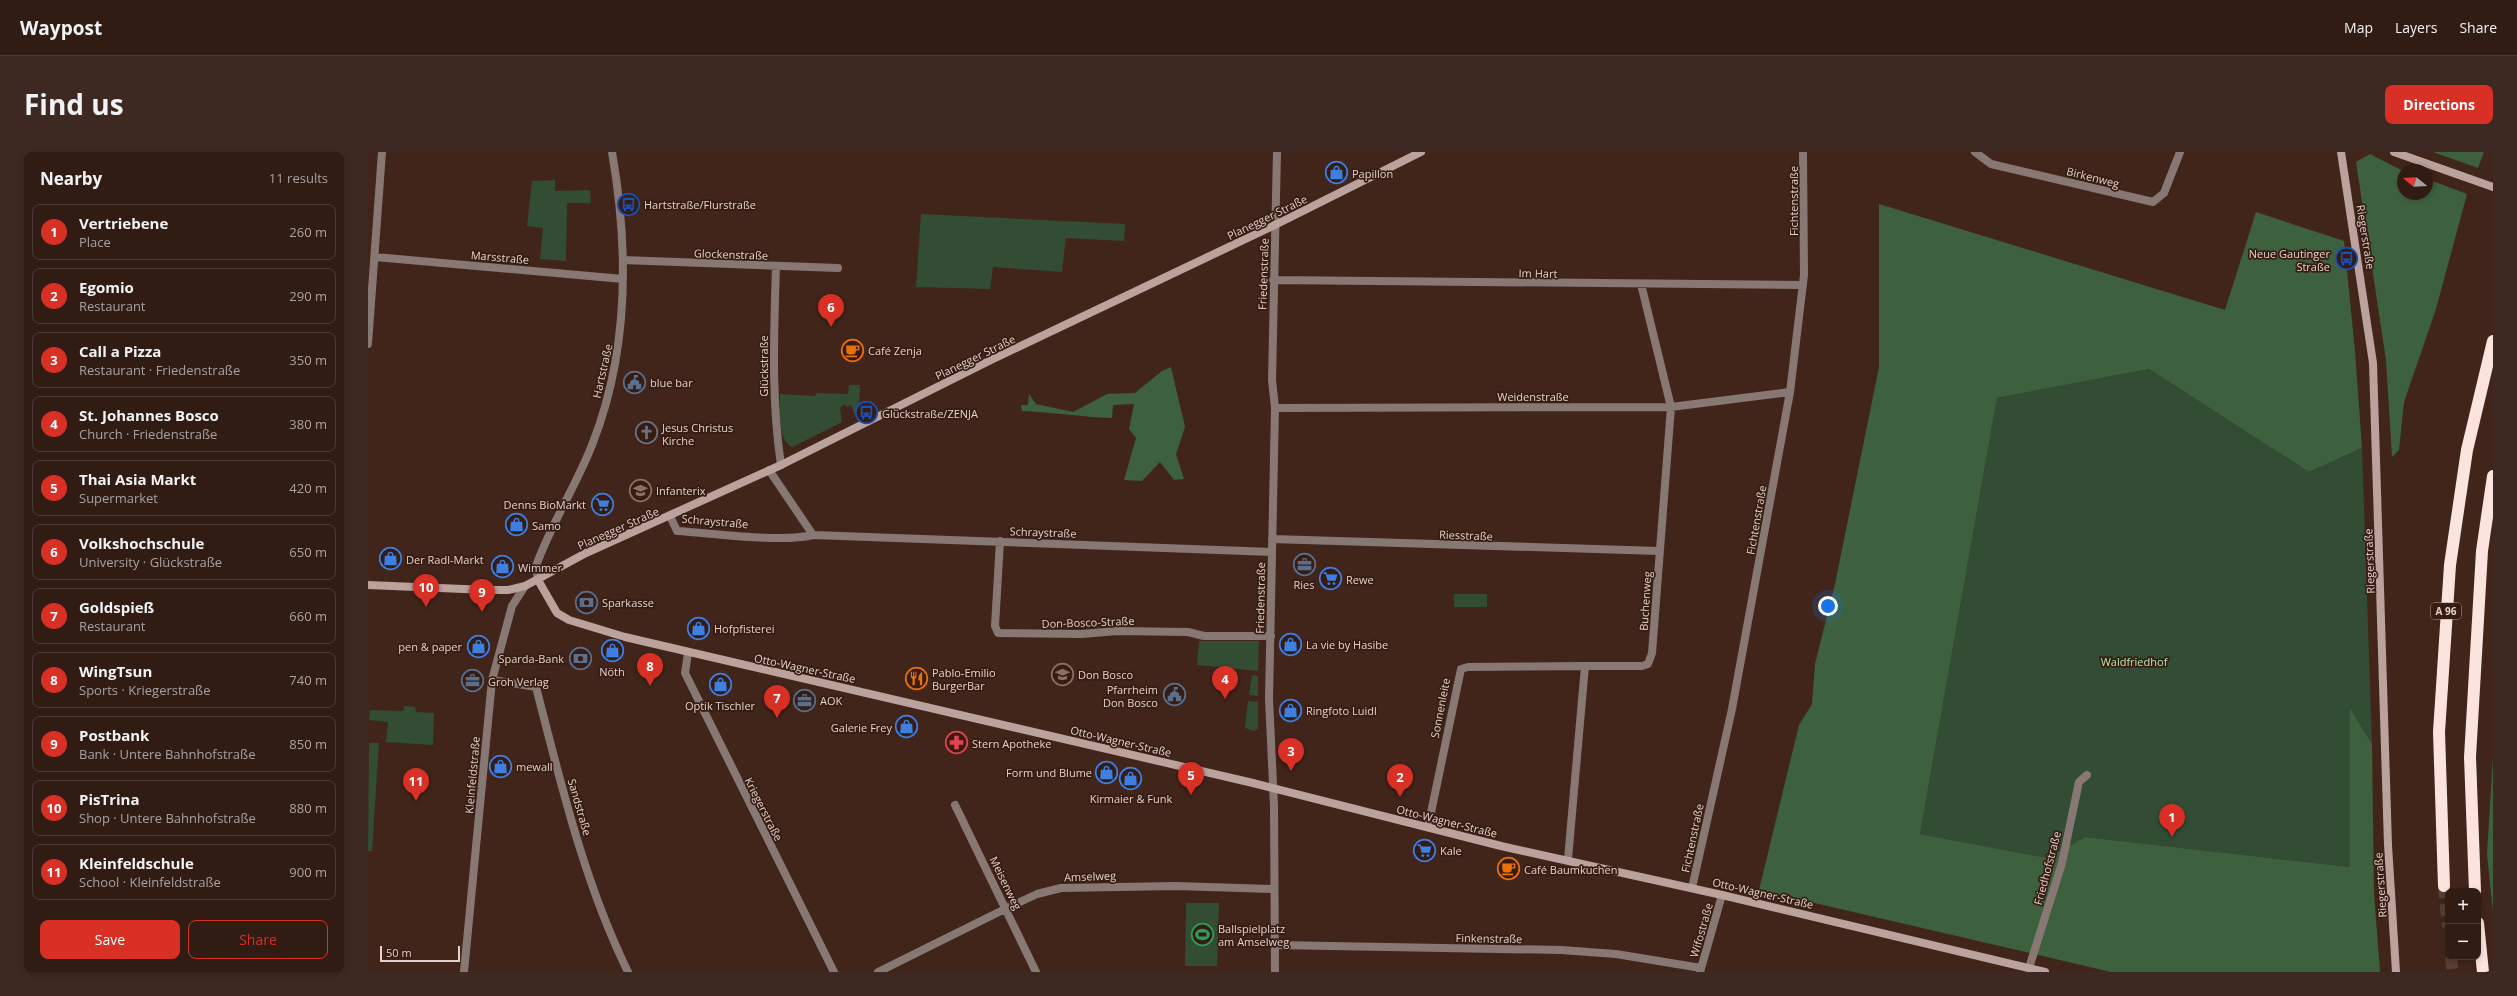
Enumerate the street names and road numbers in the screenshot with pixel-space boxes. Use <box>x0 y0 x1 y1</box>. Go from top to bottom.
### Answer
street label: Birkenweg <box>2065 163 2121 191</box>
street label: Fichtenstraße <box>1786 166 1801 236</box>
street label: Planegger Straße <box>1224 191 1310 243</box>
street label: Riegerstraße <box>2353 204 2379 270</box>
street label: Friedenstraße <box>1254 238 1272 310</box>
street label: Glockenstraße <box>694 245 768 263</box>
street label: Marsstraße <box>470 247 530 267</box>
street label: Im Hart <box>1518 265 1558 281</box>
street label: Planegger Straße <box>932 331 1018 383</box>
street label: Glückstraße <box>756 335 771 397</box>
street label: Hartstraße <box>588 342 616 400</box>
street label: Weidenstraße <box>1497 389 1569 404</box>
street label: Fichtenstraße <box>1743 484 1769 556</box>
street label: Planegger Straße <box>575 503 661 553</box>
street label: Schraystraße <box>681 511 749 531</box>
street label: Schraystraße <box>1009 523 1077 541</box>
street label: Riesstraße <box>1439 527 1493 543</box>
street label: Riegerstraße <box>2360 528 2378 594</box>
street label: Friedenstraße <box>1252 562 1268 634</box>
street label: Buchenweg <box>1635 571 1655 631</box>
road number: A 96 <box>2431 603 2461 619</box>
street label: Don-Bosco-Straße <box>1041 613 1135 631</box>
street label: Otto-Wagner-Straße <box>753 650 857 686</box>
street label: Sonnenleite <box>1427 677 1453 739</box>
street label: Otto-Wagner-Straße <box>1069 722 1173 760</box>
street label: Kleinfeldstraße <box>461 736 483 814</box>
street label: Kriegerstraße <box>742 775 786 843</box>
street label: Sandstraße <box>565 777 595 837</box>
street label: Otto-Wagner-Straße <box>1395 801 1499 841</box>
street label: Fichtenstraße <box>1677 802 1707 874</box>
street label: Friedhofstraße <box>2030 829 2064 907</box>
street label: Riegerstraße <box>2370 852 2390 918</box>
street label: Meisenweg <box>987 854 1025 912</box>
street label: Amselweg <box>1064 868 1116 884</box>
street label: Otto-Wagner-Straße <box>1711 874 1815 912</box>
street label: Wifostraße <box>1686 901 1716 959</box>
street label: Finkenstraße <box>1456 930 1522 946</box>

